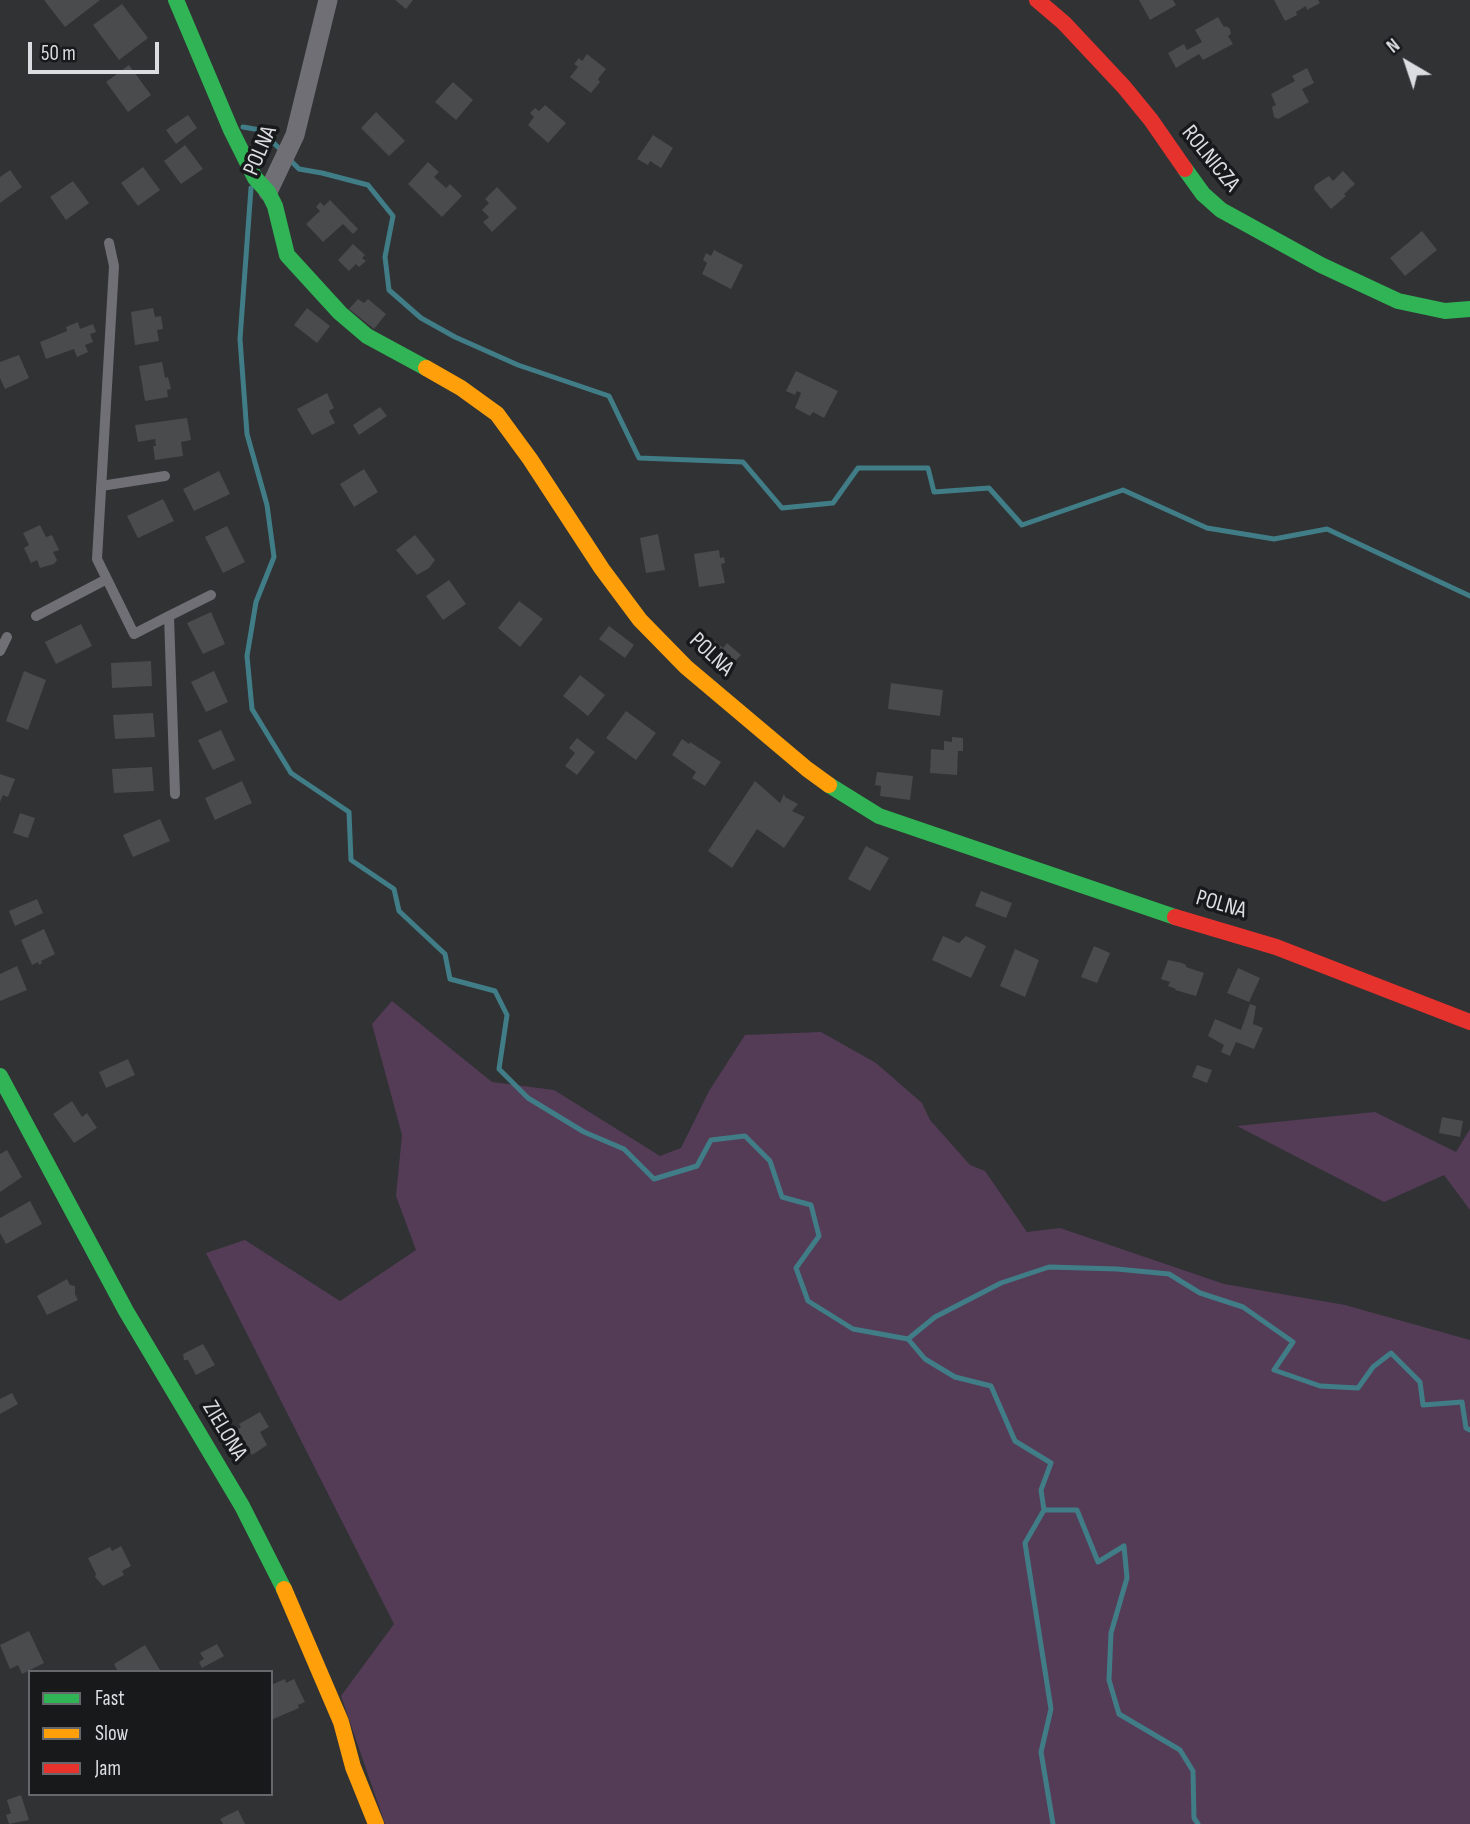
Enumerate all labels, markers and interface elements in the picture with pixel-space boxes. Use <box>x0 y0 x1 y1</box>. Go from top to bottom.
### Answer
scale bar <box>32 28 163 72</box>
north arrow <box>1372 28 1442 98</box>
text: N <box>1382 34 1405 58</box>
text: 50 m <box>41 41 76 66</box>
street label: ROLNICZA <box>1175 120 1245 198</box>
street label: POLNA <box>238 122 284 180</box>
street label: POLNA <box>683 627 739 683</box>
street label: POLNA <box>1193 885 1249 925</box>
street label: ZIELONA <box>196 1396 252 1466</box>
legend <box>28 1670 273 1796</box>
text: Fast <box>95 1686 125 1711</box>
text: Slow <box>95 1721 128 1746</box>
text: Jam <box>95 1756 121 1781</box>

